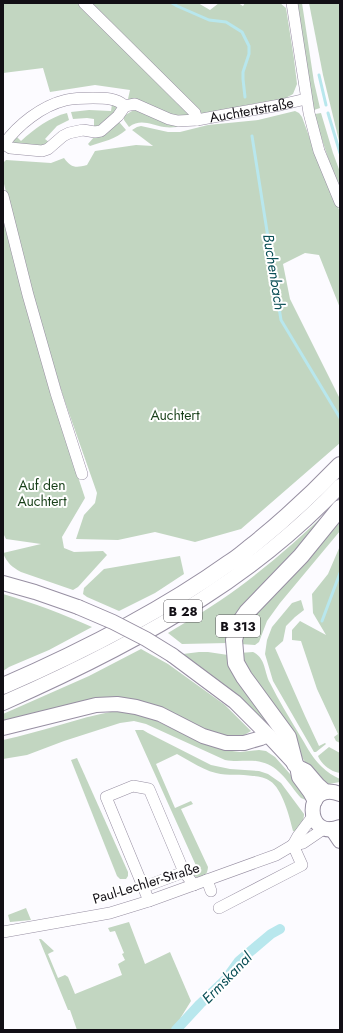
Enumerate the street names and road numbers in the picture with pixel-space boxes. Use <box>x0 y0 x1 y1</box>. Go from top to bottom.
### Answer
street label: Auchtertstraße <box>208 92 295 127</box>
road number: B 28 <box>164 600 202 622</box>
road number: B 313 <box>216 615 260 637</box>
street label: Paul-Lechler-Straße <box>90 857 202 909</box>

